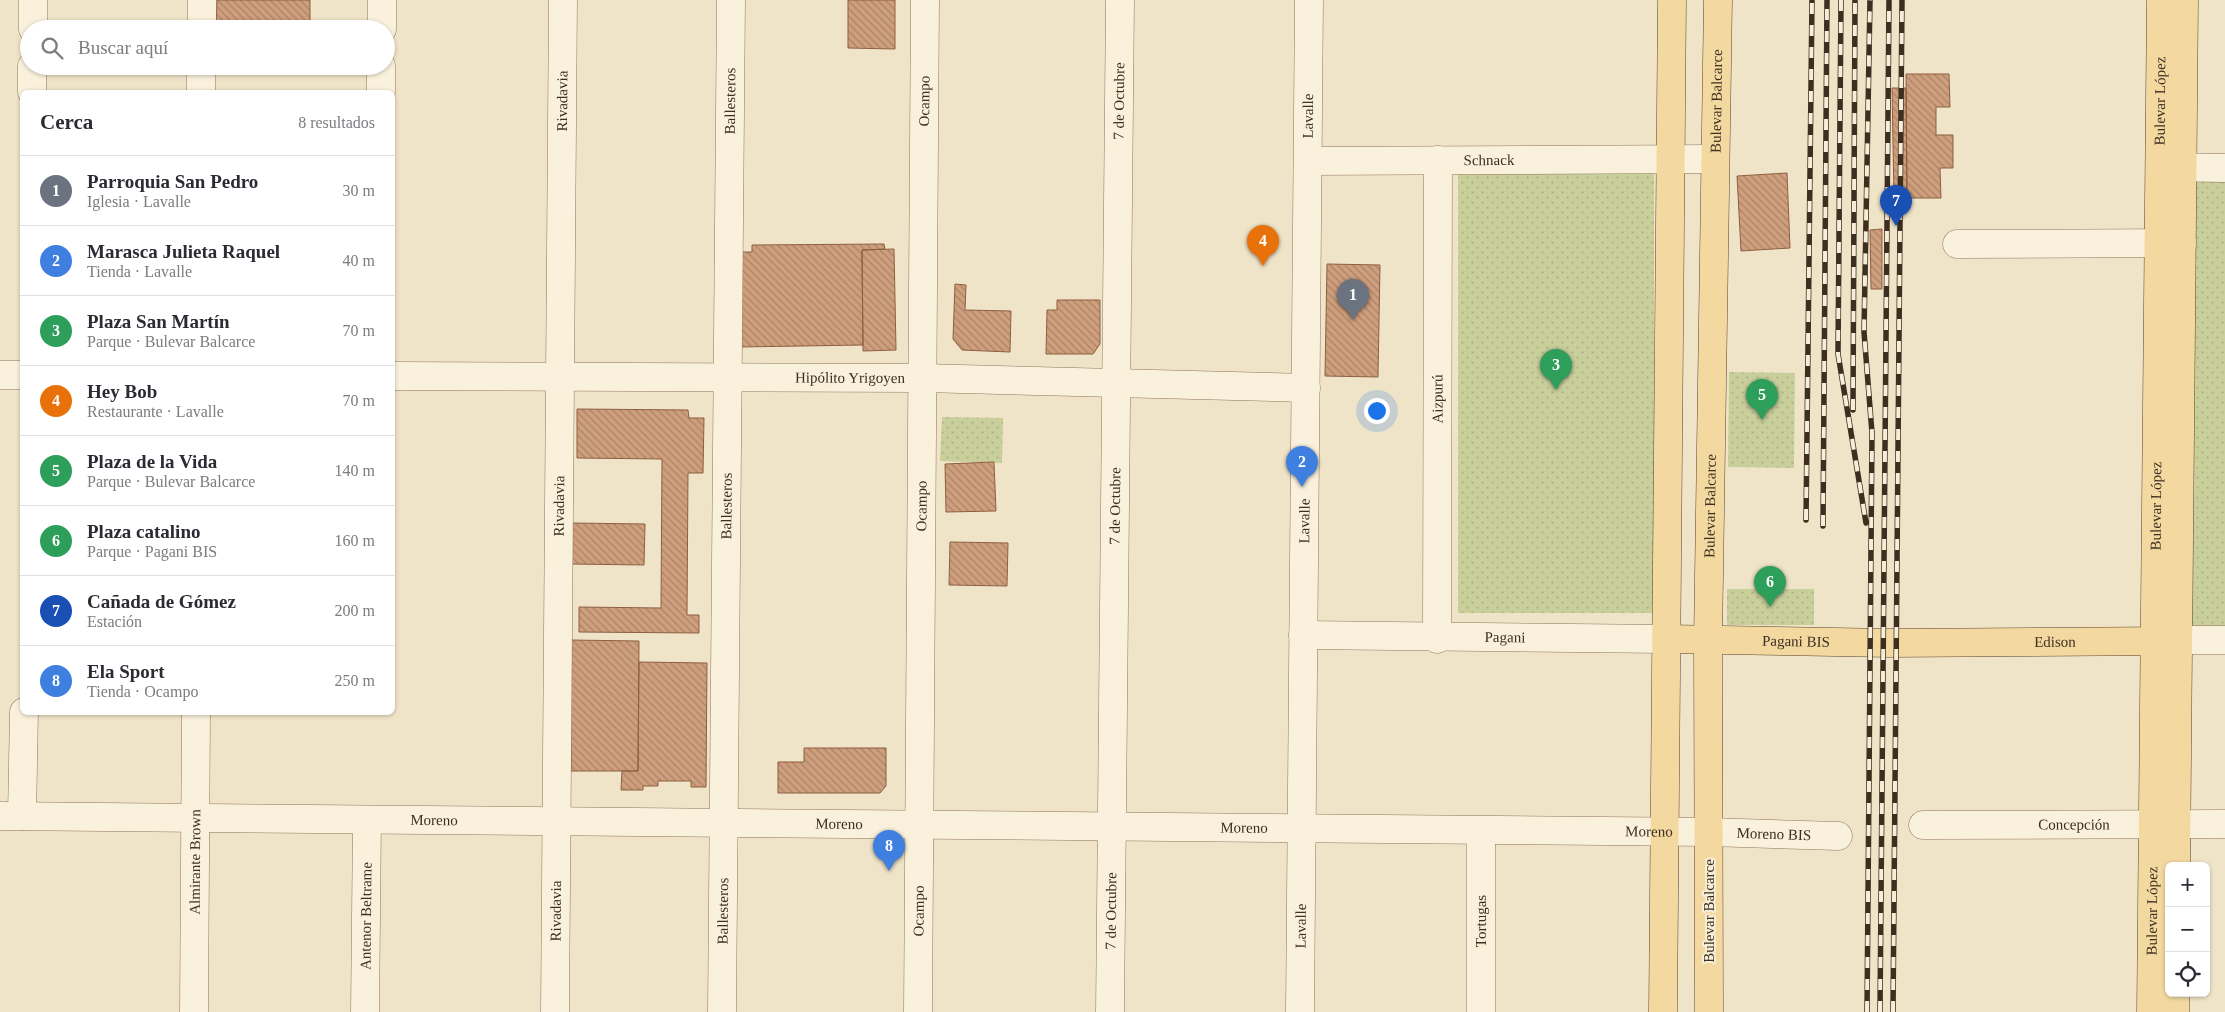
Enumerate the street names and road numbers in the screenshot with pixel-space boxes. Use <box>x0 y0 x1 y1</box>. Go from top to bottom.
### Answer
street label: Bulevar Balcarce <box>1708 49 1725 153</box>
street label: Bulevar López <box>2152 56 2168 146</box>
street label: 7 de Octubre <box>1111 62 1127 140</box>
street label: Ballesteros <box>722 67 738 134</box>
street label: Rivadavia <box>554 70 570 132</box>
street label: Ocampo <box>916 76 932 127</box>
street label: Lavalle <box>1300 93 1316 139</box>
street label: Schnack <box>1464 152 1515 168</box>
street label: Hipólito Yrigoyen <box>795 370 905 386</box>
street label: Aizpurú <box>1429 374 1446 424</box>
street label: Bulevar Balcarce <box>1701 454 1719 558</box>
street label: Bulevar López <box>2148 461 2164 551</box>
street label: 7 de Octubre <box>1107 467 1123 545</box>
street label: Ballesteros <box>718 472 735 539</box>
street label: Rivadavia <box>551 475 567 537</box>
street label: Ocampo <box>913 481 930 531</box>
street label: Lavalle <box>1296 498 1313 544</box>
street label: Pagani <box>1484 629 1526 645</box>
street label: Pagani BIS <box>1762 633 1830 650</box>
street label: Edison <box>2034 634 2076 650</box>
street label: Almirante Brown <box>187 809 203 915</box>
street label: Moreno <box>410 812 458 828</box>
street label: Moreno <box>815 816 863 832</box>
street label: Concepción <box>2038 816 2110 833</box>
street label: Moreno <box>1220 819 1268 836</box>
street label: Moreno <box>1625 823 1673 840</box>
street label: Moreno BIS <box>1736 825 1811 843</box>
street label: Bulevar Balcarce <box>1701 859 1717 963</box>
street label: Antenor Beltrame <box>357 862 375 970</box>
street label: Bulevar López <box>2144 866 2160 955</box>
street label: 7 de Octubre <box>1103 872 1119 950</box>
street label: Ballesteros <box>715 877 731 944</box>
street label: Rivadavia <box>548 880 564 942</box>
street label: Ocampo <box>911 886 927 936</box>
street label: Tortugas <box>1473 895 1489 947</box>
street label: Lavalle <box>1293 903 1309 949</box>

